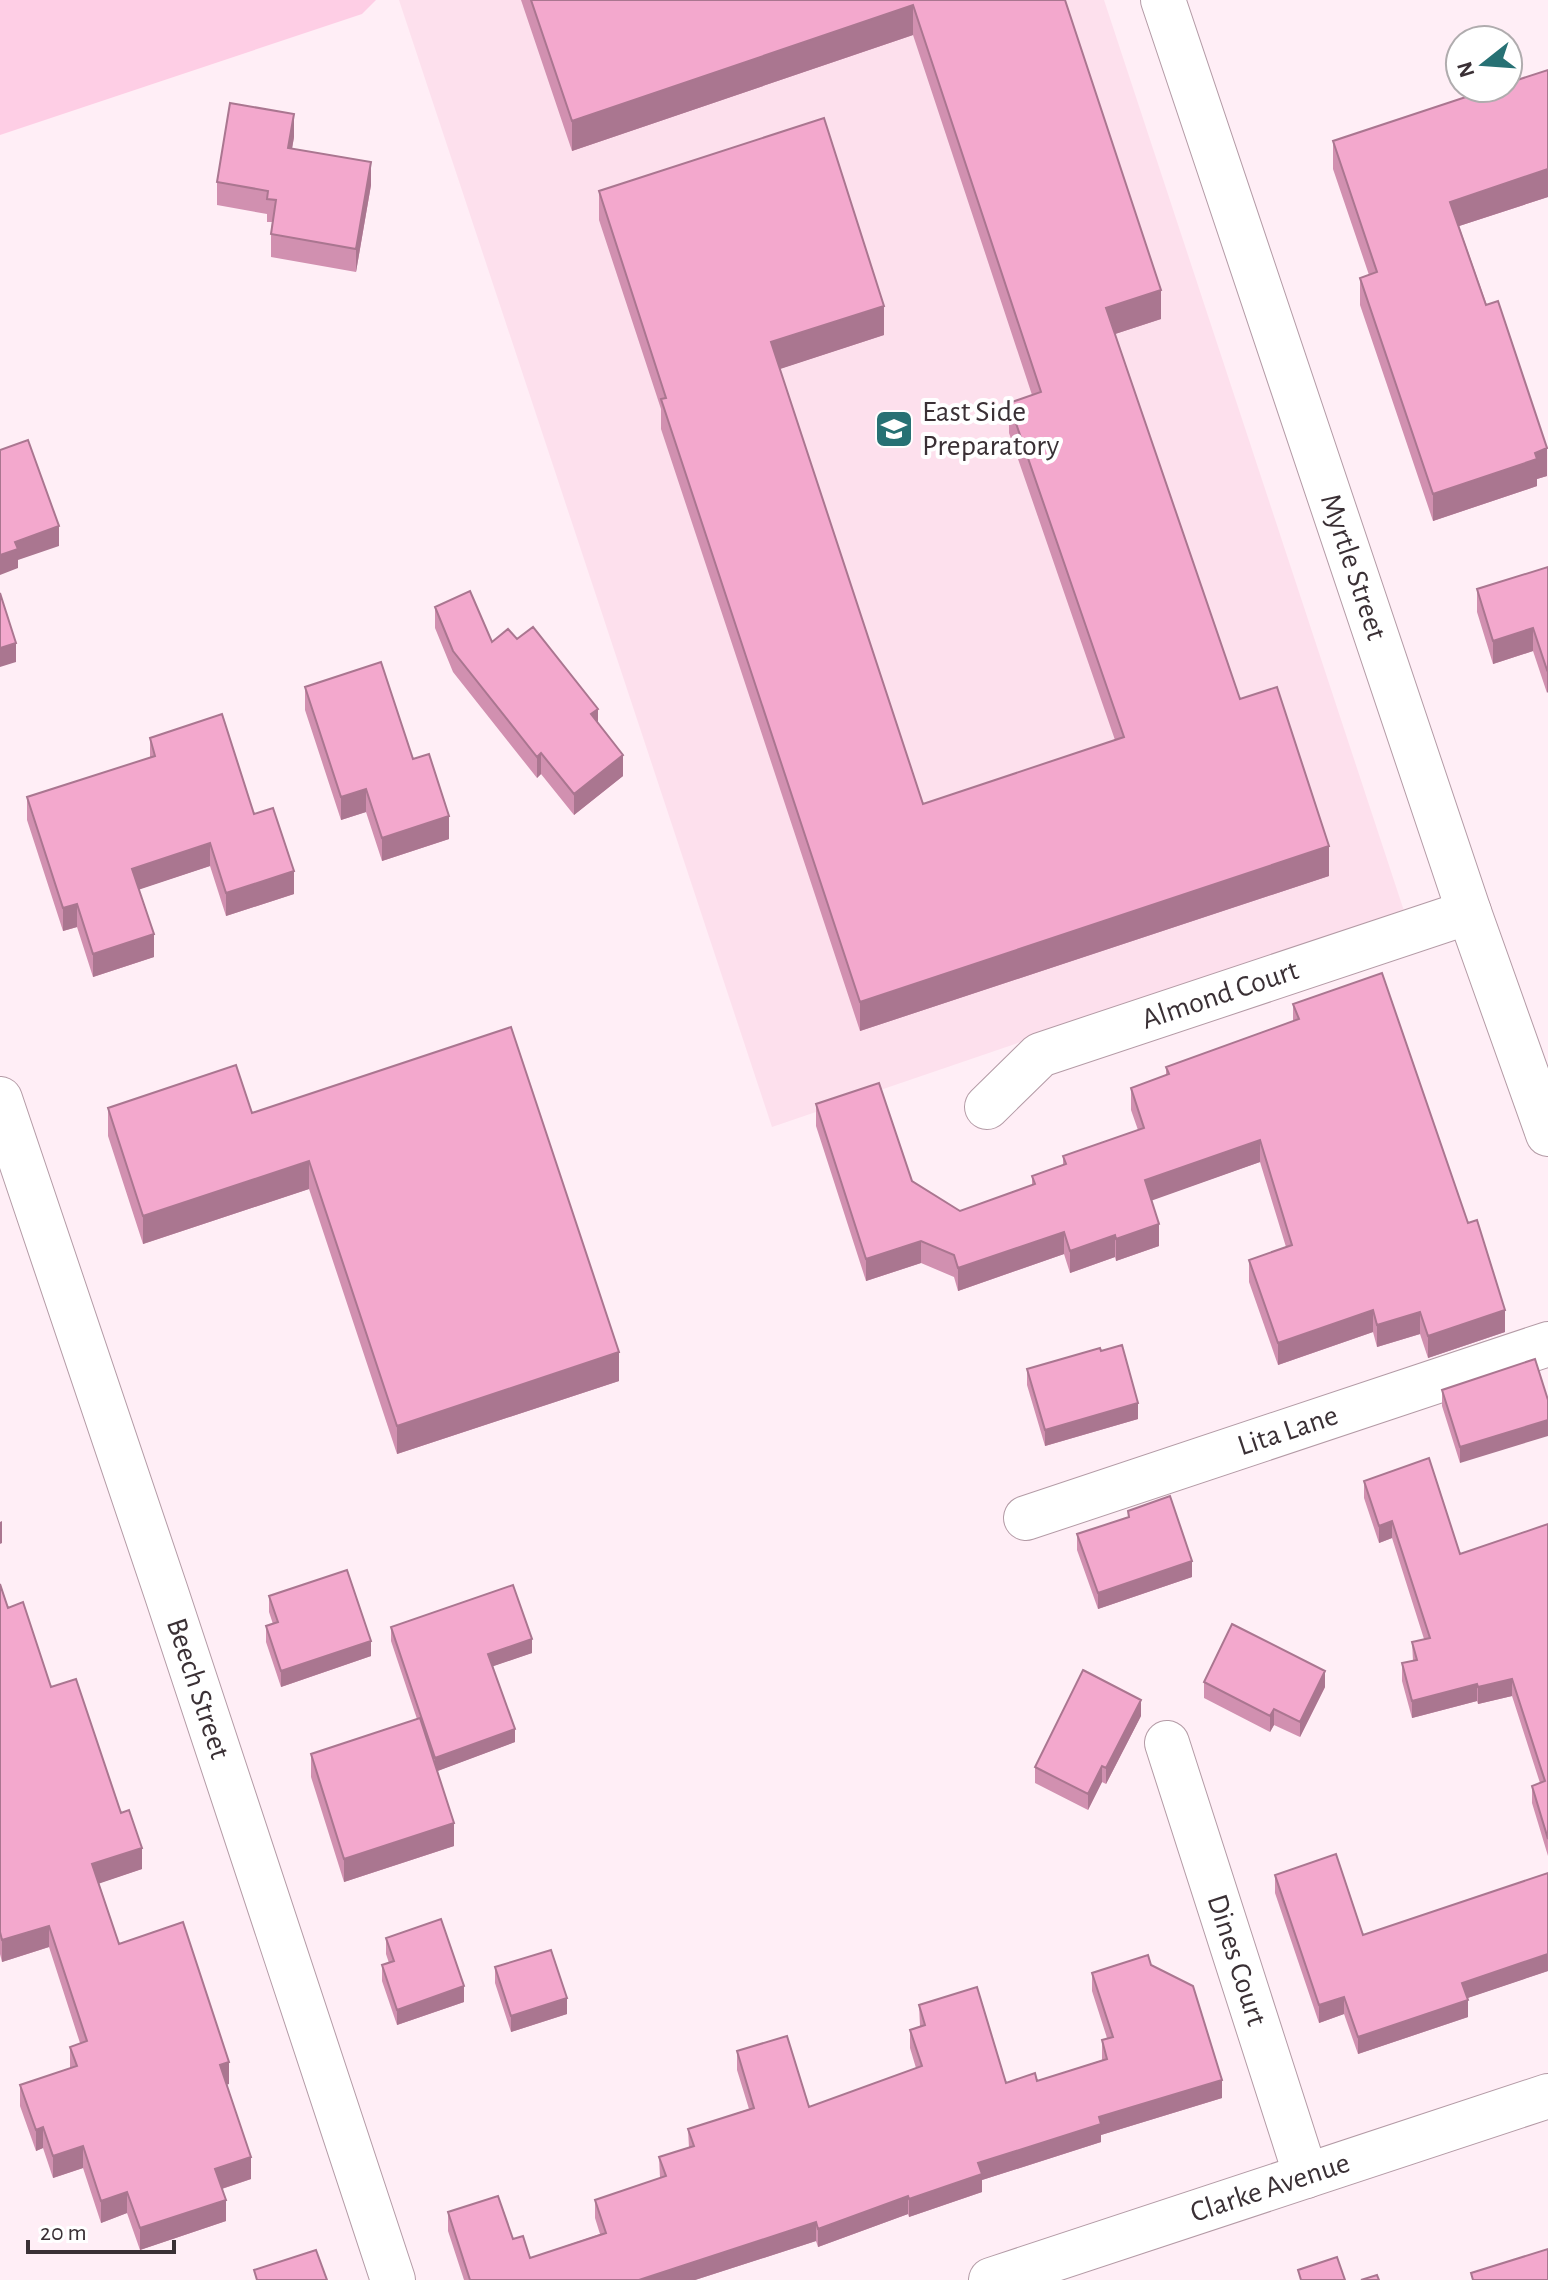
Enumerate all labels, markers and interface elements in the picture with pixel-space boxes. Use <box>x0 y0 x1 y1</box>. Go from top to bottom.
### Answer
north arrow <box>1444 24 1524 104</box>
text: N <box>1453 59 1479 80</box>
place label: East Side Preparatory <box>922 397 1059 461</box>
school or university icon: East Side Preparatory <box>873 408 915 450</box>
street label: Myrtle Street <box>1315 490 1392 644</box>
street label: Almond Court <box>1138 955 1303 1035</box>
street label: Lita Lane <box>1234 1400 1342 1461</box>
street label: Beech Street <box>161 1615 235 1763</box>
street label: Dines Court <box>1202 1891 1272 2030</box>
street label: Clarke Avenue <box>1187 2148 1354 2228</box>
scale bar <box>28 2204 174 2254</box>
text: 20 m <box>40 2221 87 2245</box>

